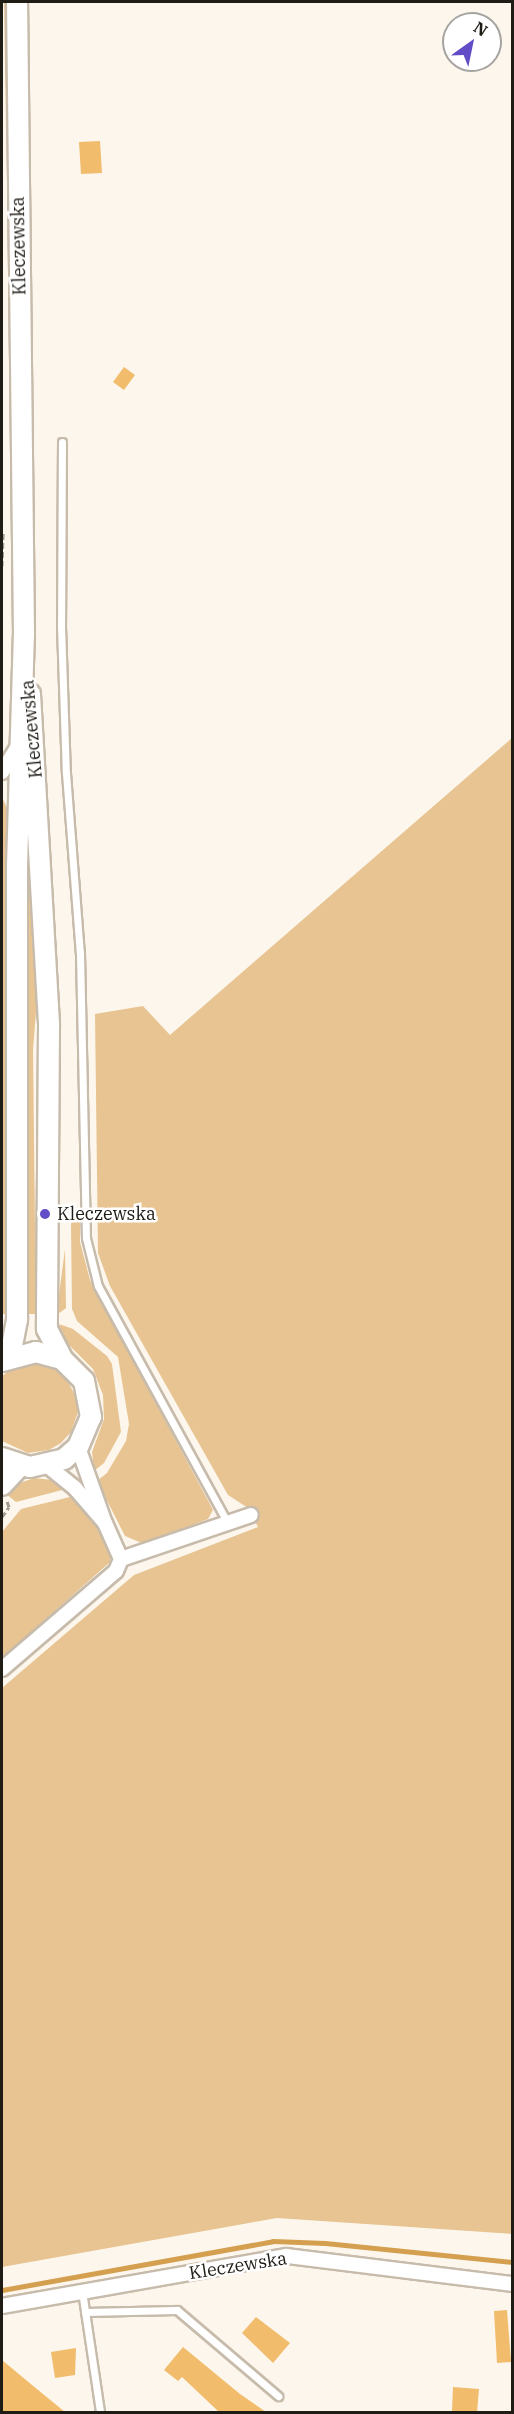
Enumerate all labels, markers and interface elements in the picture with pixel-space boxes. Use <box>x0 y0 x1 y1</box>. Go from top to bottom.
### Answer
north arrow <box>442 12 502 72</box>
text: N <box>470 17 491 40</box>
street label: Kleczewska <box>7 196 31 296</box>
street label: Kleczewska <box>17 679 47 779</box>
place label: Kleczewska <box>57 1203 156 1225</box>
marker: Kleczewska <box>38 1207 52 1221</box>
street label: Kleczewska <box>188 2248 288 2284</box>

